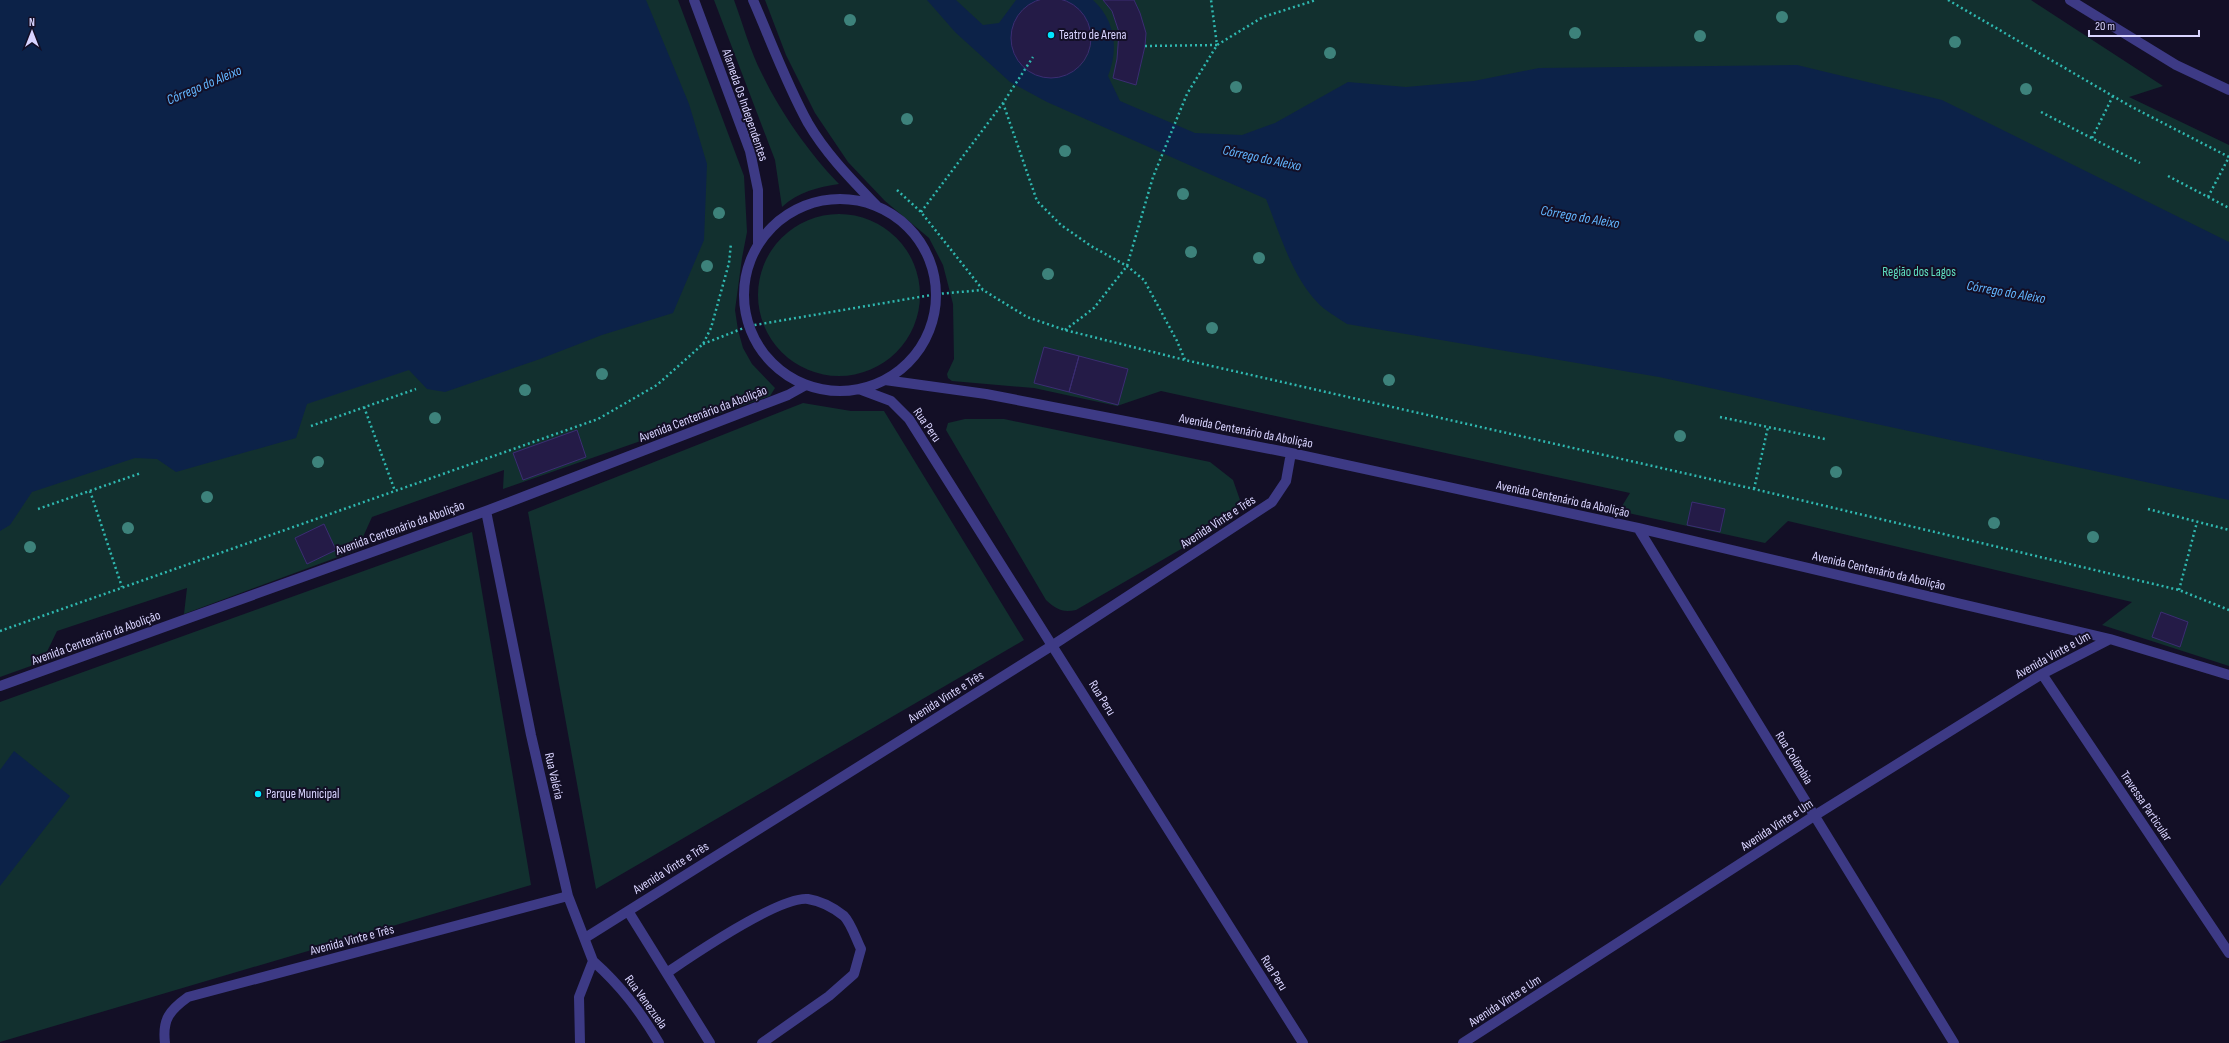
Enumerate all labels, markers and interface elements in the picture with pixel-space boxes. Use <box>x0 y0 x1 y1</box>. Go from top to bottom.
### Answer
north arrow <box>12 12 52 52</box>
scale bar <box>2089 12 2199 38</box>
text: N <box>29 16 35 29</box>
text: 20 m <box>2095 19 2115 34</box>
place label: Teatro de Arena <box>1059 27 1126 43</box>
marker: Teatro de Arena <box>1046 30 1056 40</box>
street label: Alameda Os Independentes <box>718 46 772 163</box>
water label: Córrego do Aleixo <box>164 61 244 108</box>
water label: Córrego do Aleixo <box>1221 141 1303 175</box>
water label: Córrego do Aleixo <box>1539 202 1621 232</box>
park label: Região dos Lagos <box>1882 264 1956 280</box>
water label: Córrego do Aleixo <box>1965 277 2047 307</box>
street label: Avenida Centenário da Abolição <box>636 382 769 446</box>
street label: Rua Peru <box>909 405 945 445</box>
street label: Avenida Centenário da Abolição <box>1177 410 1314 452</box>
street label: Avenida Centenário da Abolição <box>1494 477 1631 521</box>
street label: Avenida Vinte e Três <box>1177 492 1259 553</box>
street label: Avenida Centenário da Abolição <box>332 497 467 559</box>
street label: Avenida Centenário da Abolição <box>1810 548 1947 594</box>
street label: Avenida Centenário da Abolição <box>28 607 163 669</box>
street label: Avenida Vinte e Um <box>2012 628 2093 683</box>
street label: Avenida Vinte e Três <box>904 667 987 727</box>
street label: Rua Peru <box>1085 677 1119 719</box>
street label: Rua Colômbia <box>1772 729 1816 787</box>
street label: Rua Valéria <box>541 751 567 801</box>
street label: Travessa Particular <box>2117 768 2176 844</box>
place label: Parque Municipal <box>266 786 340 802</box>
marker: Parque Municipal <box>253 789 263 799</box>
street label: Avenida Vinte e Um <box>1737 796 1816 855</box>
street label: Avenida Vinte e Três <box>629 838 712 898</box>
street label: Avenida Vinte e Três <box>307 921 396 959</box>
street label: Rua Peru <box>1257 952 1291 994</box>
street label: Rua Venezuela <box>621 972 671 1032</box>
street label: Avenida Vinte e Um <box>1465 972 1544 1031</box>

